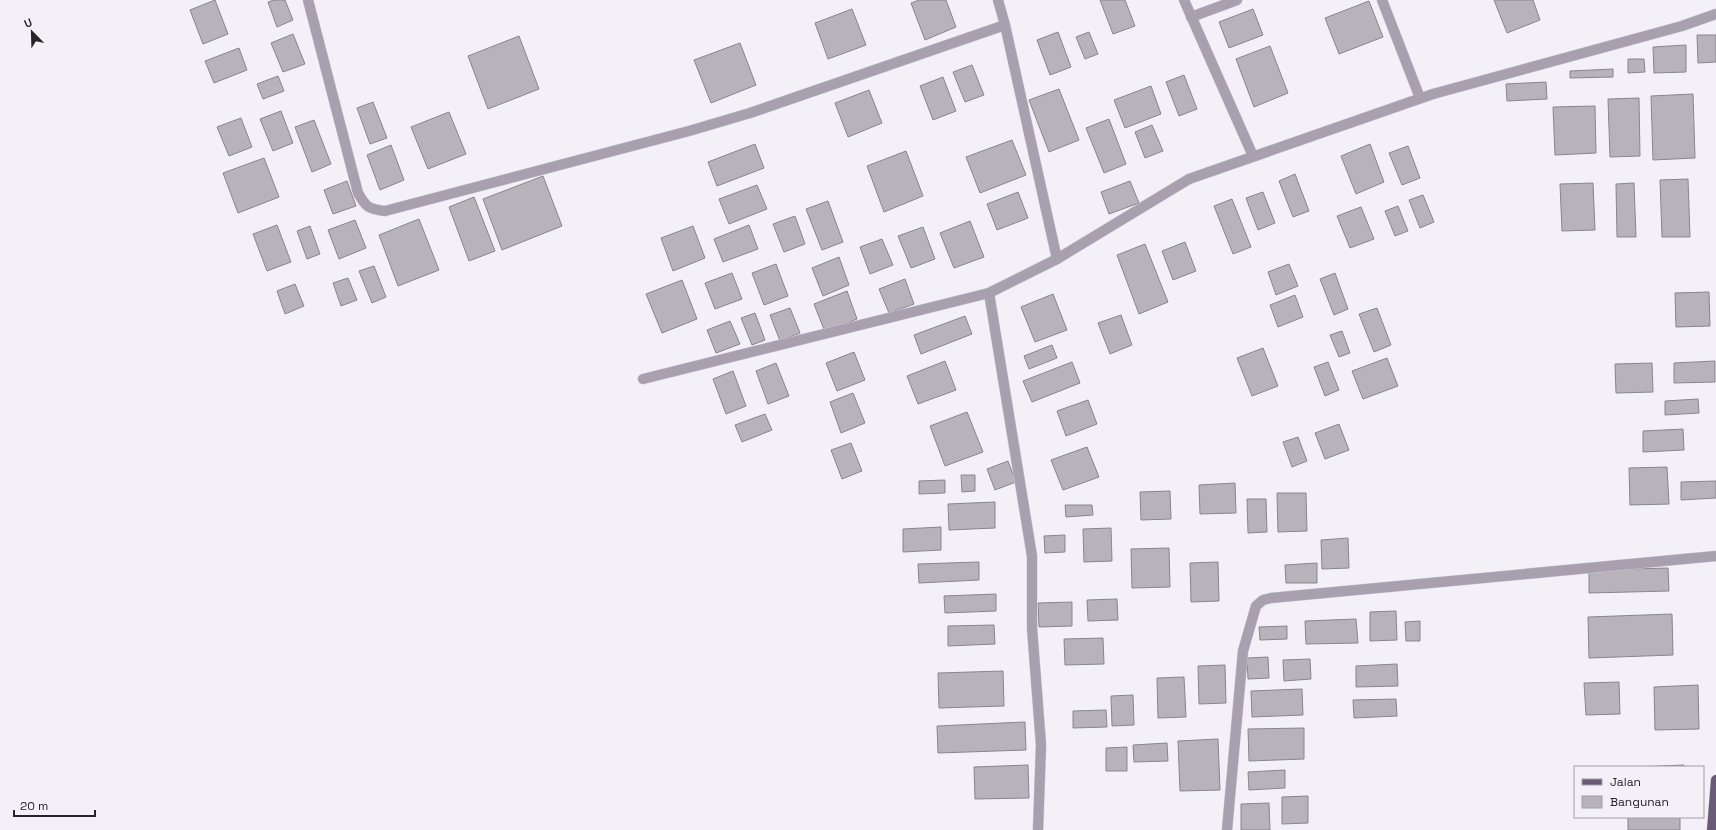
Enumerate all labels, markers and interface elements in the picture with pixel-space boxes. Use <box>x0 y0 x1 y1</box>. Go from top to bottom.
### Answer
north arrow <box>12 12 52 52</box>
text: U <box>22 15 34 31</box>
legend <box>1574 766 1704 818</box>
text: Jalan <box>1610 774 1641 790</box>
scale bar <box>14 792 95 818</box>
text: Bangunan <box>1610 794 1669 810</box>
text: 20 m <box>20 798 48 814</box>

